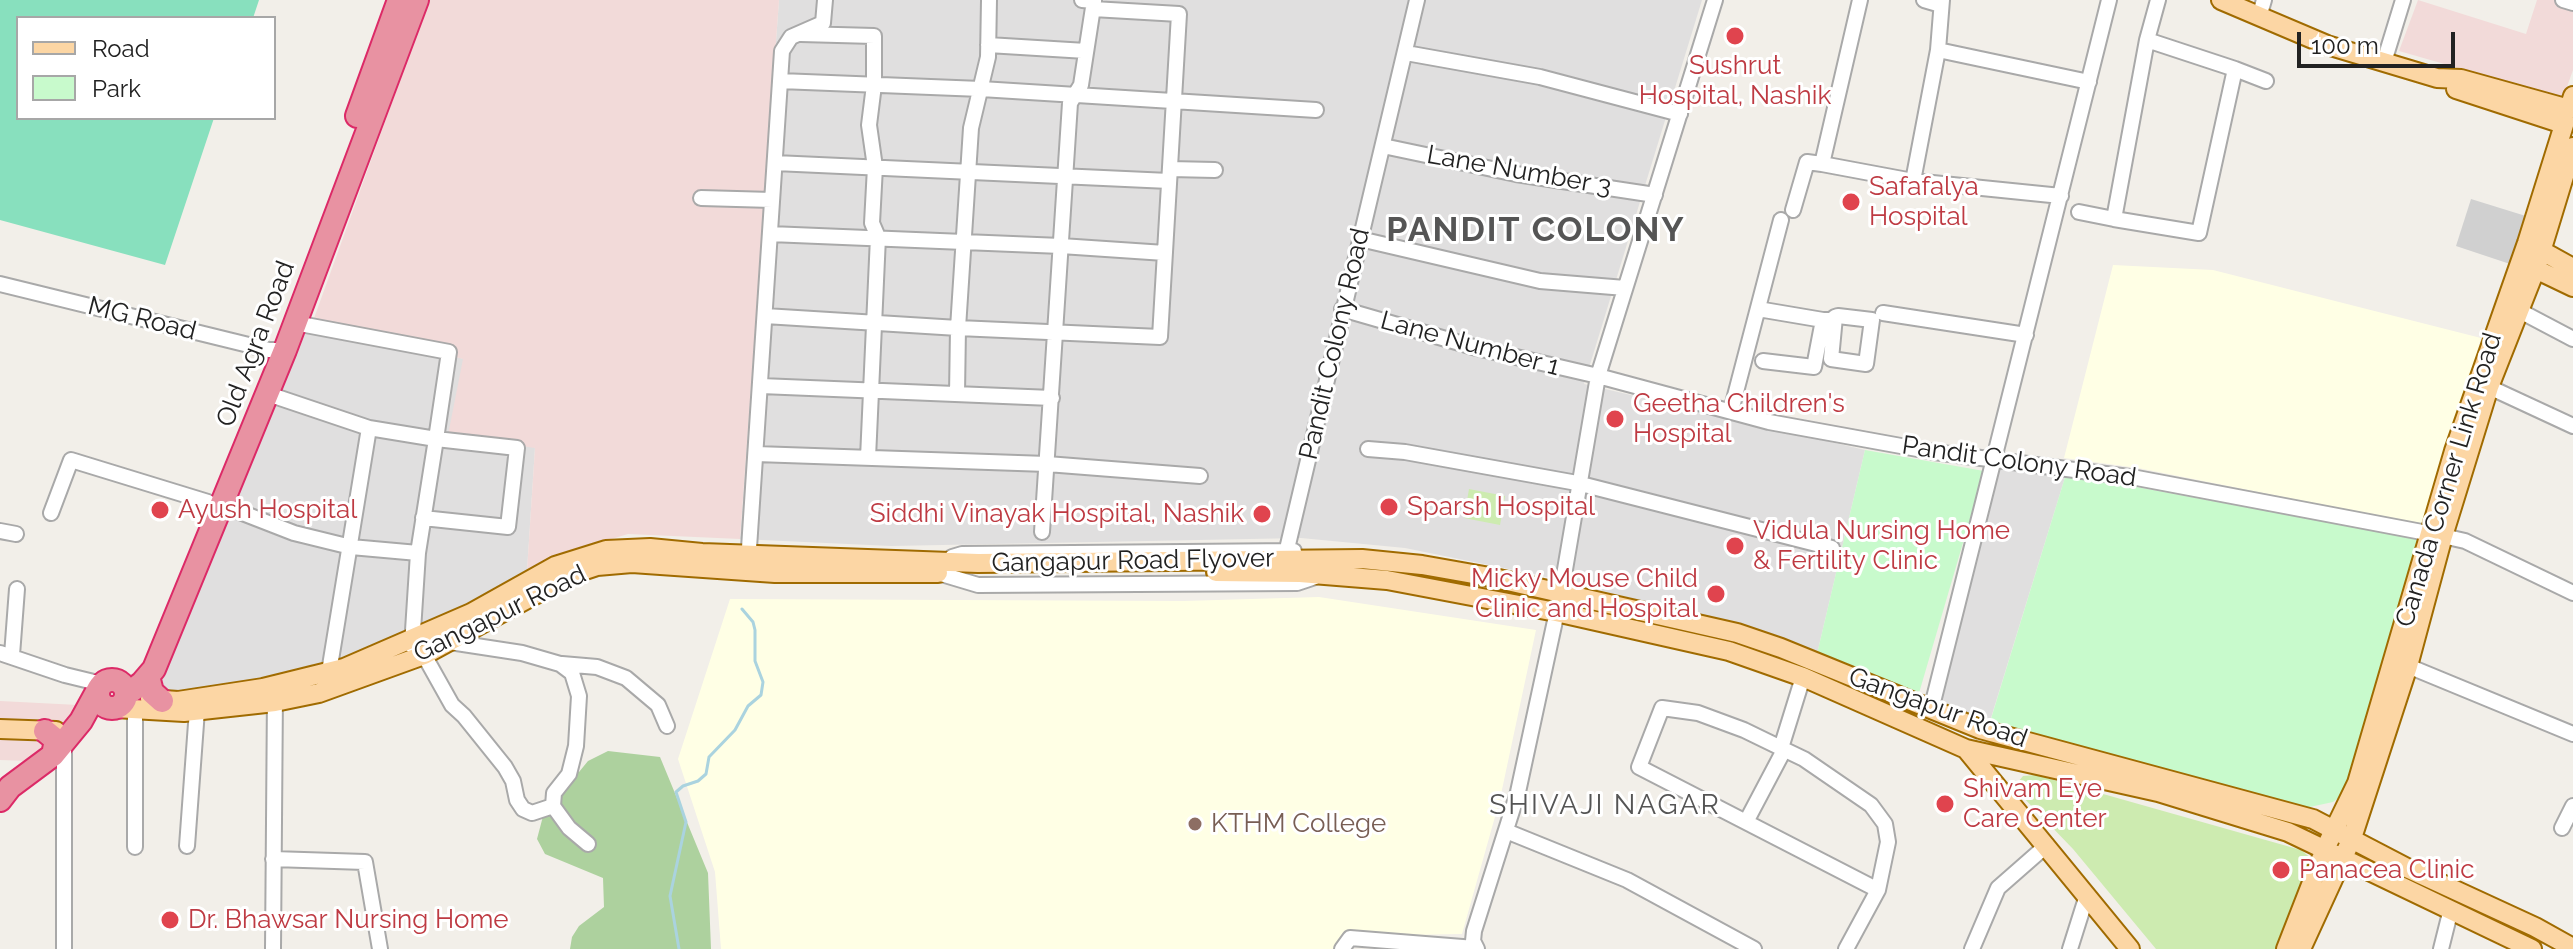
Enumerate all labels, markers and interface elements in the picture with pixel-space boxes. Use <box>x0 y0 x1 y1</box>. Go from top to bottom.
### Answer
legend <box>16 16 276 120</box>
scale bar <box>2301 16 2459 66</box>
marker: Sushrut Hospital, Nashik <box>1724 25 1746 47</box>
text: 100 m <box>2311 31 2379 60</box>
text: Road <box>92 34 150 63</box>
place label: Sushrut Hospital, Nashik <box>1639 50 1831 112</box>
text: Park <box>92 74 141 103</box>
street label: Lane Number 3 <box>1424 139 1614 203</box>
place label: Safafalya Hospital <box>1869 171 1979 232</box>
marker: Safafalya Hospital <box>1840 191 1862 213</box>
district label: PANDIT COLONY <box>1386 211 1686 251</box>
street label: Pandit Colony Road <box>1293 225 1377 463</box>
street label: Old Agra Road <box>210 257 302 431</box>
street label: MG Road <box>85 291 199 347</box>
street label: Lane Number 1 <box>1377 305 1563 383</box>
street label: Canada Corner Link Road <box>2389 329 2509 631</box>
place label: Geetha Children's Hospital <box>1633 388 1845 450</box>
marker: Geetha Children's Hospital <box>1604 408 1626 430</box>
street label: Pandit Colony Road <box>1900 430 2138 494</box>
place label: Sparsh Hospital <box>1407 491 1595 523</box>
place label: Ayush Hospital <box>178 494 357 526</box>
marker: Sparsh Hospital <box>1378 496 1400 518</box>
place label: Siddhi Vinayak Hospital, Nashik <box>870 498 1244 530</box>
marker: Ayush Hospital <box>149 499 171 521</box>
marker: Siddhi Vinayak Hospital, Nashik <box>1251 503 1273 525</box>
place label: Vidula Nursing Home & Fertility Clinic <box>1753 515 2010 576</box>
marker: Vidula Nursing Home & Fertility Clinic <box>1724 535 1746 557</box>
street label: Gangapur Road Flyover <box>991 543 1275 579</box>
street label: Gangapur Road <box>409 559 591 669</box>
place label: Micky Mouse Child Clinic and Hospital <box>1471 563 1698 624</box>
marker: Micky Mouse Child Clinic and Hospital <box>1705 583 1727 605</box>
street label: Gangapur Road <box>1844 661 2032 755</box>
place label: Shivam Eye Care Center <box>1963 773 2107 834</box>
district label: SHIVAJI NAGAR <box>1489 789 1721 823</box>
marker: Shivam Eye Care Center <box>1934 793 1956 815</box>
place label: KTHM College <box>1211 808 1386 840</box>
marker: KTHM College <box>1186 815 1204 833</box>
place label: Panacea Clinic <box>2299 854 2474 886</box>
marker: Panacea Clinic <box>2270 859 2292 881</box>
place label: Dr. Bhawsar Nursing Home <box>188 904 509 936</box>
marker: Dr. Bhawsar Nursing Home <box>159 909 181 931</box>

